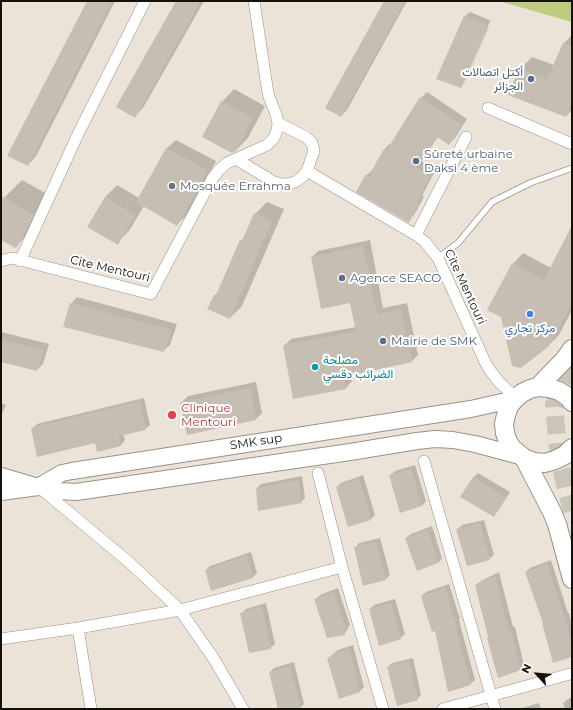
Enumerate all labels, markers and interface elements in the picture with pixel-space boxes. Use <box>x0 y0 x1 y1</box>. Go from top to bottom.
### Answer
place label: أكتل اتصالات الجزائر <box>462 65 523 93</box>
marker: أكتل اتصالات الجزائر <box>526 74 536 84</box>
place label: Sûreté urbaine Daksi 4 ème <box>424 147 513 175</box>
marker: Sûreté urbaine Daksi 4 ème <box>411 156 421 166</box>
place label: Mosquée Errahma <box>180 179 291 193</box>
marker: Mosquée Errahma <box>167 181 177 191</box>
street label: Cite Mentouri <box>441 247 489 327</box>
street label: Cite Mentouri <box>69 253 151 285</box>
place label: Agence SEACO <box>350 271 441 285</box>
marker: Agence SEACO <box>337 273 347 283</box>
marker: مركز تجاري <box>525 309 535 319</box>
place label: مركز تجاري <box>505 321 555 335</box>
place label: Mairie de SMK <box>391 334 477 348</box>
marker: Mairie de SMK <box>378 336 388 346</box>
place label: مصلحة الضرائب دقسي <box>323 353 393 381</box>
marker: مصلحة الضرائب دقسي <box>310 362 320 372</box>
place label: Clinique Mentouri <box>181 401 236 429</box>
marker: Clinique Mentouri <box>166 409 178 421</box>
street label: SMK sup <box>229 431 283 453</box>
north arrow <box>517 654 557 694</box>
text: N <box>518 661 535 676</box>

